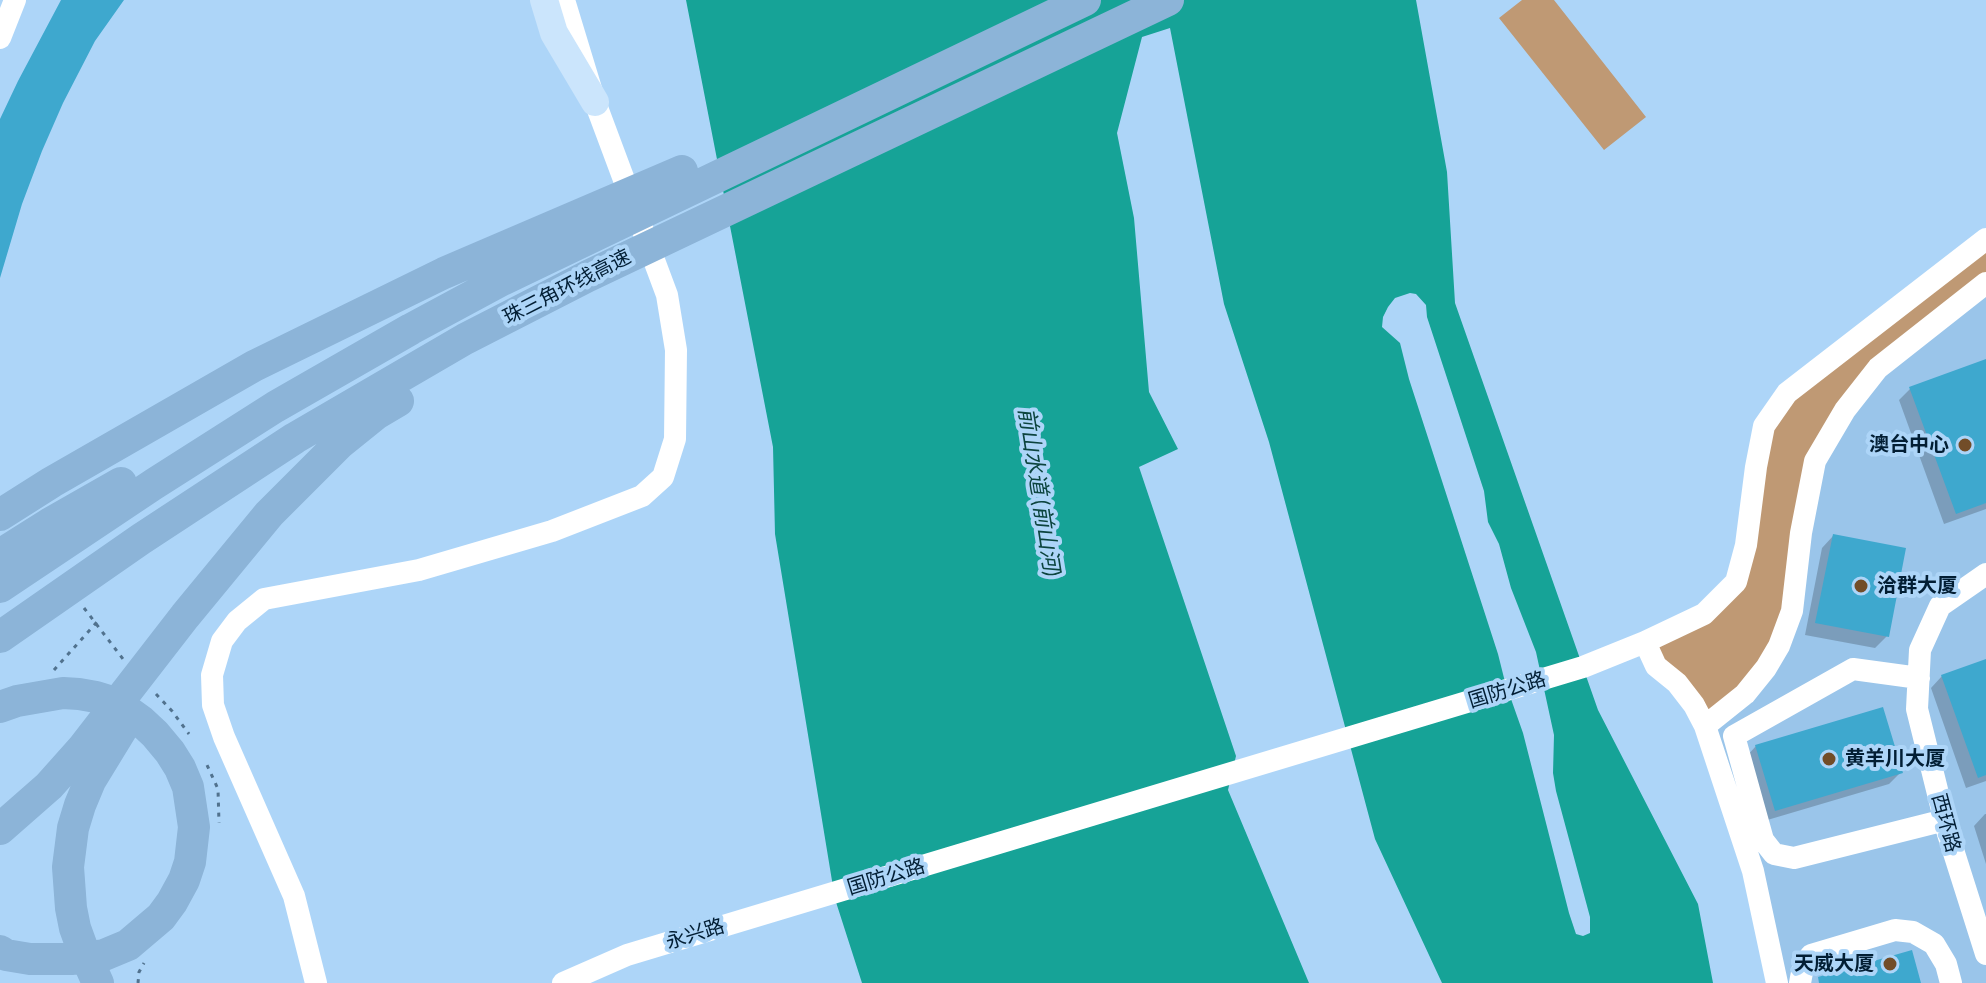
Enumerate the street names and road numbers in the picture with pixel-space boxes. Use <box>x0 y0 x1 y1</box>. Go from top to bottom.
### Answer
street label: 珠三角环线高速 <box>499 245 635 329</box>
street label: 国防公路 <box>1465 667 1549 713</box>
street label: 西环路 <box>1927 791 1965 855</box>
street label: 国防公路 <box>844 854 928 900</box>
street label: 永兴路 <box>663 914 727 954</box>

